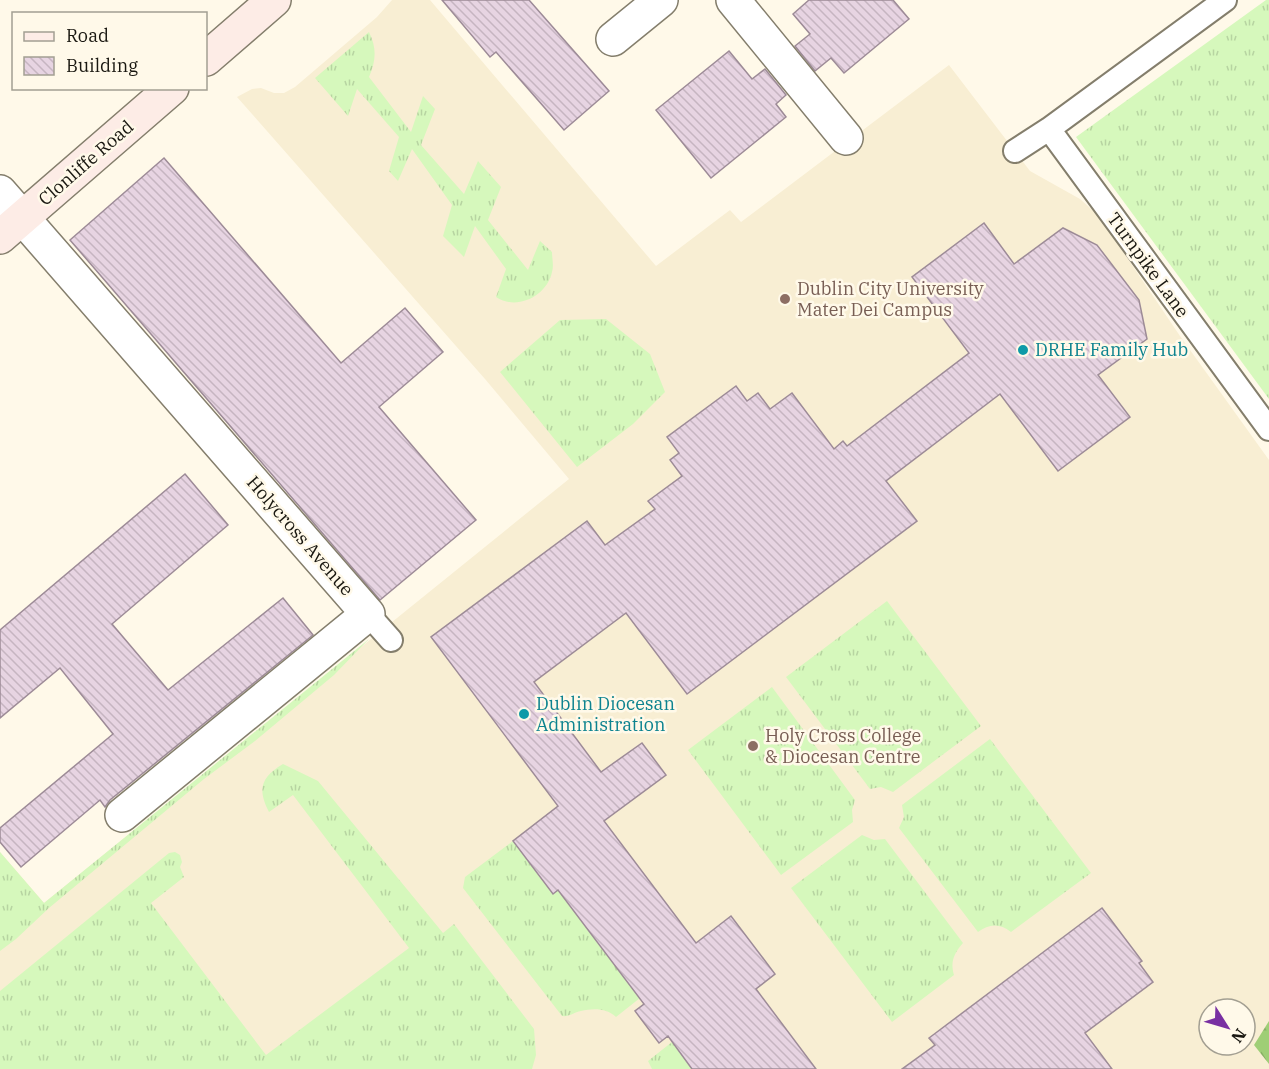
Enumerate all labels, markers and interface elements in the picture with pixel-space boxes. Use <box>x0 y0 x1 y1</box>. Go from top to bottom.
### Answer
legend <box>12 12 207 90</box>
text: Road <box>66 24 109 47</box>
text: Building <box>66 54 138 77</box>
street label: Clonliffe Road <box>33 115 138 210</box>
street label: Turnpike Lane <box>1103 208 1194 322</box>
place label: Dublin City University Mater Dei Campus <box>797 277 984 321</box>
marker: Dublin City University Mater Dei Campus <box>778 292 792 306</box>
place label: DRHE Family Hub <box>1035 338 1188 361</box>
marker: DRHE Family Hub <box>1016 343 1030 357</box>
street label: Holycross Avenue <box>242 471 359 600</box>
place label: Dublin Diocesan Administration <box>536 692 675 736</box>
marker: Dublin Diocesan Administration <box>517 707 531 721</box>
place label: Holy Cross College & Diocesan Centre <box>765 724 921 768</box>
marker: Holy Cross College & Diocesan Centre <box>746 739 760 753</box>
north arrow <box>1197 997 1257 1057</box>
text: N <box>1227 1025 1251 1047</box>

